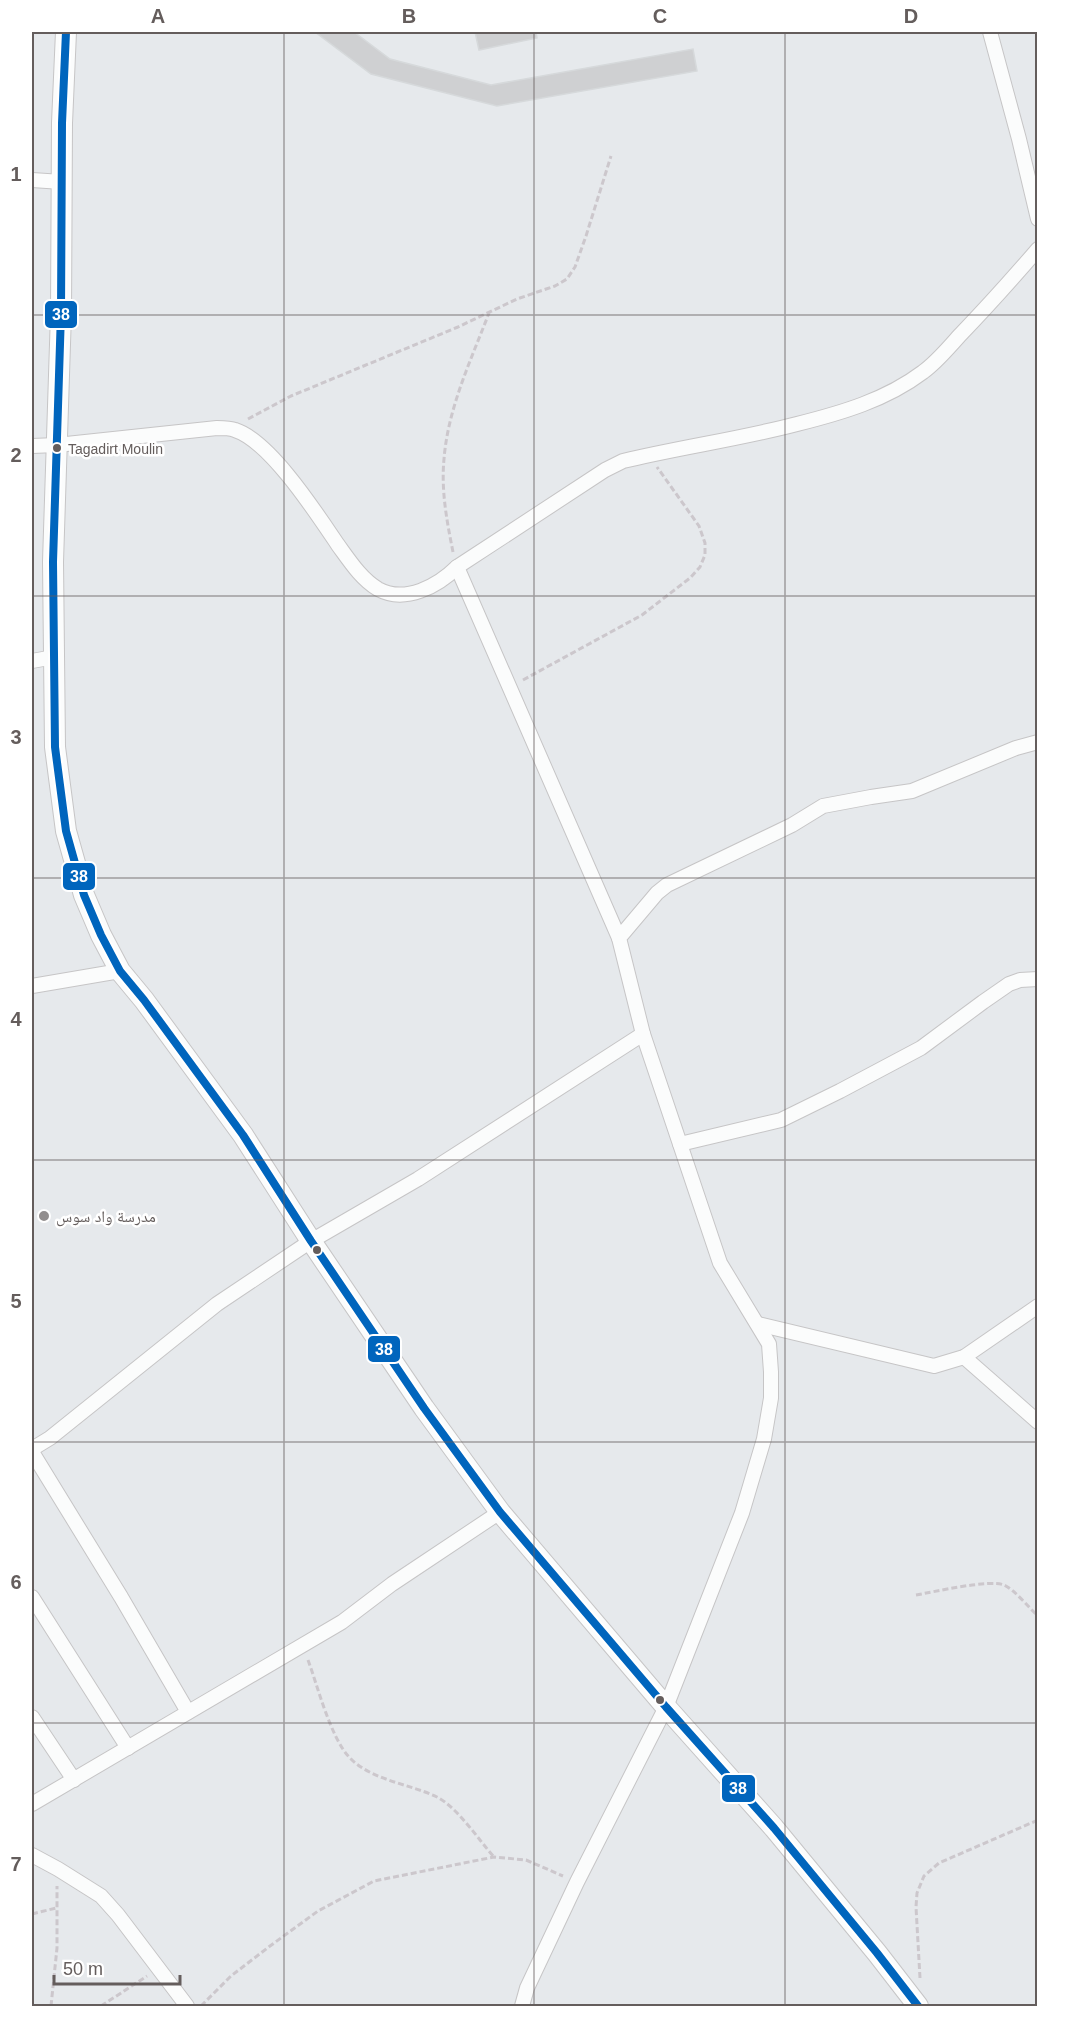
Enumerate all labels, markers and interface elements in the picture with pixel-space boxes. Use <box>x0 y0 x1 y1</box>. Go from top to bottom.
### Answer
text: A <box>151 5 165 27</box>
text: B <box>402 5 416 27</box>
text: C <box>653 5 667 27</box>
text: D <box>904 5 918 27</box>
text: 1 <box>10 163 22 185</box>
line badge: 38 <box>44 300 78 329</box>
text: 38 <box>52 306 70 323</box>
place label: Tagadirt Moulin <box>68 441 163 457</box>
marker: Tagadirt Moulin <box>51 442 63 454</box>
text: 2 <box>10 444 22 466</box>
text: 3 <box>10 726 22 748</box>
line badge: 38 <box>62 862 96 891</box>
text: 38 <box>70 868 88 885</box>
text: 4 <box>10 1008 22 1030</box>
place label: مدرسة واد سوس <box>56 1208 156 1227</box>
marker: مدرسة واد سوس <box>37 1209 51 1223</box>
unlabelled marker <box>311 1244 323 1256</box>
text: 5 <box>10 1290 22 1312</box>
line badge: 38 <box>367 1335 401 1363</box>
text: 38 <box>375 1341 393 1358</box>
text: 6 <box>10 1571 22 1593</box>
unlabelled marker <box>654 1694 666 1706</box>
line badge: 38 <box>721 1774 756 1803</box>
text: 38 <box>729 1780 747 1797</box>
text: 7 <box>10 1853 22 1875</box>
scale bar <box>54 1948 180 1986</box>
text: 50 m <box>63 1959 103 1979</box>

